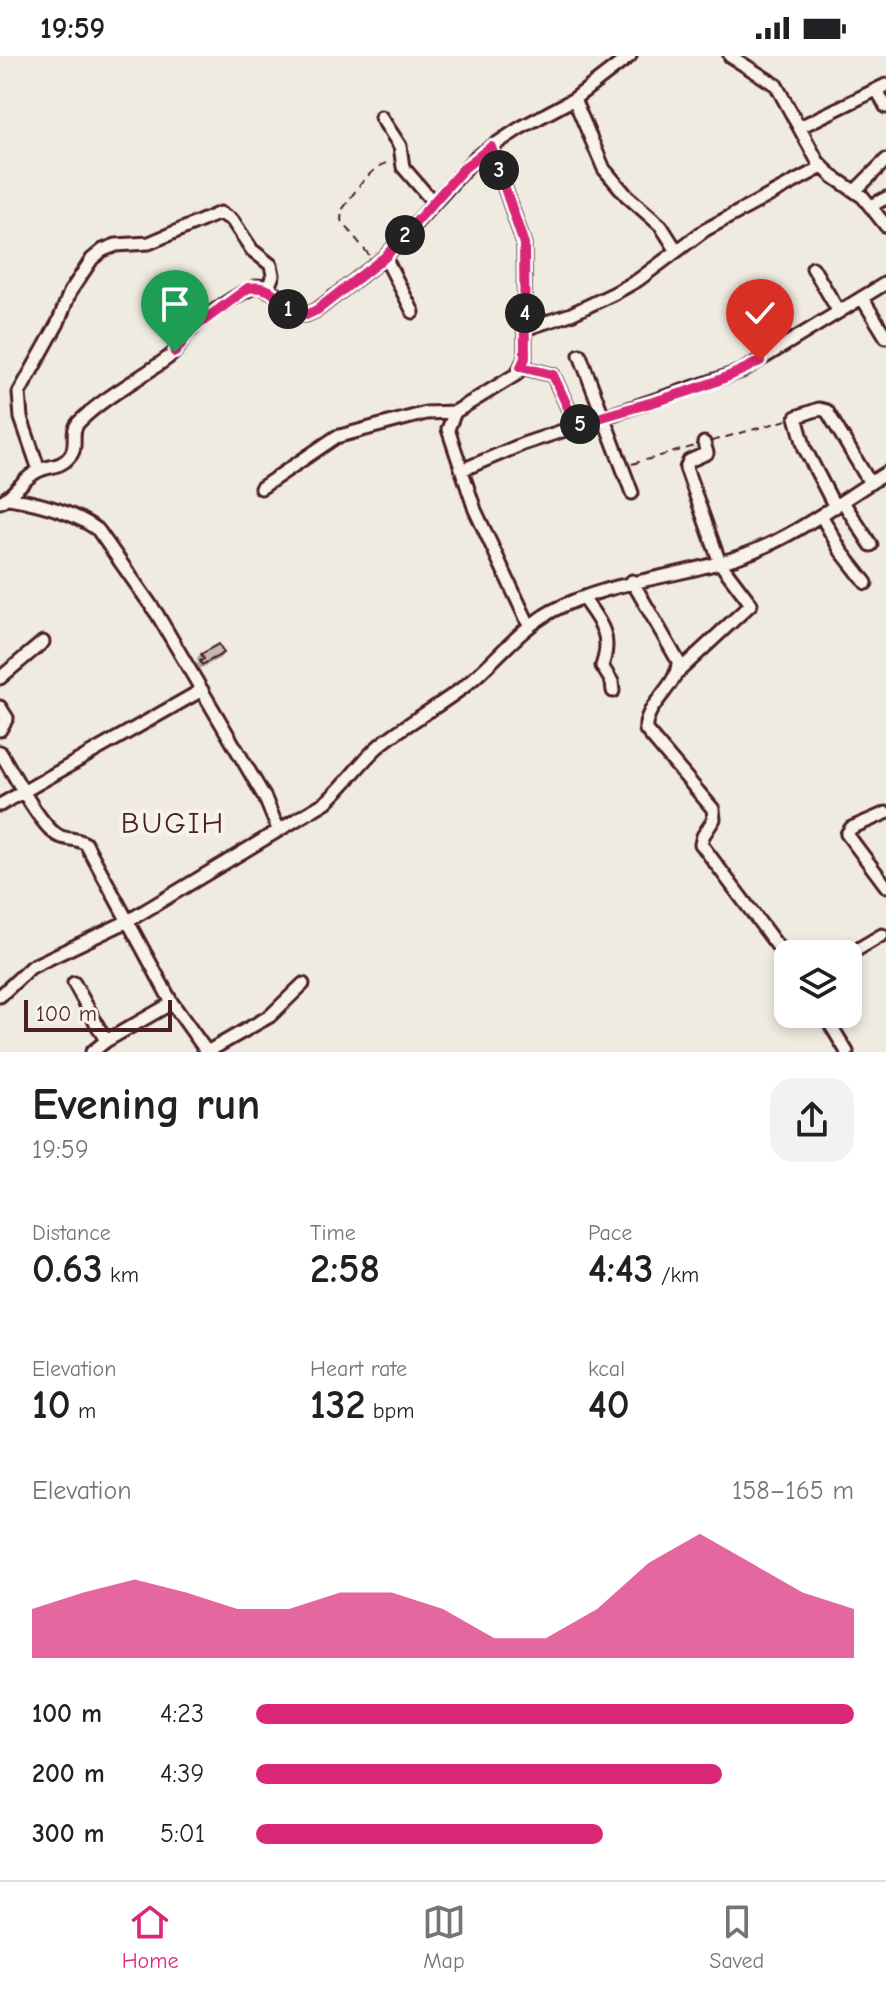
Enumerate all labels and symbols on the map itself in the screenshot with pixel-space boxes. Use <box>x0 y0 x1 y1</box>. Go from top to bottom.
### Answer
pin: 3 <box>479 150 519 190</box>
pin: 2 <box>385 215 425 255</box>
pin <box>141 270 209 352</box>
pin <box>726 279 794 361</box>
pin: 1 <box>268 289 308 329</box>
pin: 4 <box>505 293 545 333</box>
pin: 5 <box>560 404 600 444</box>
district label: BUGIH <box>121 806 225 841</box>
scale bar <box>24 996 172 1032</box>

